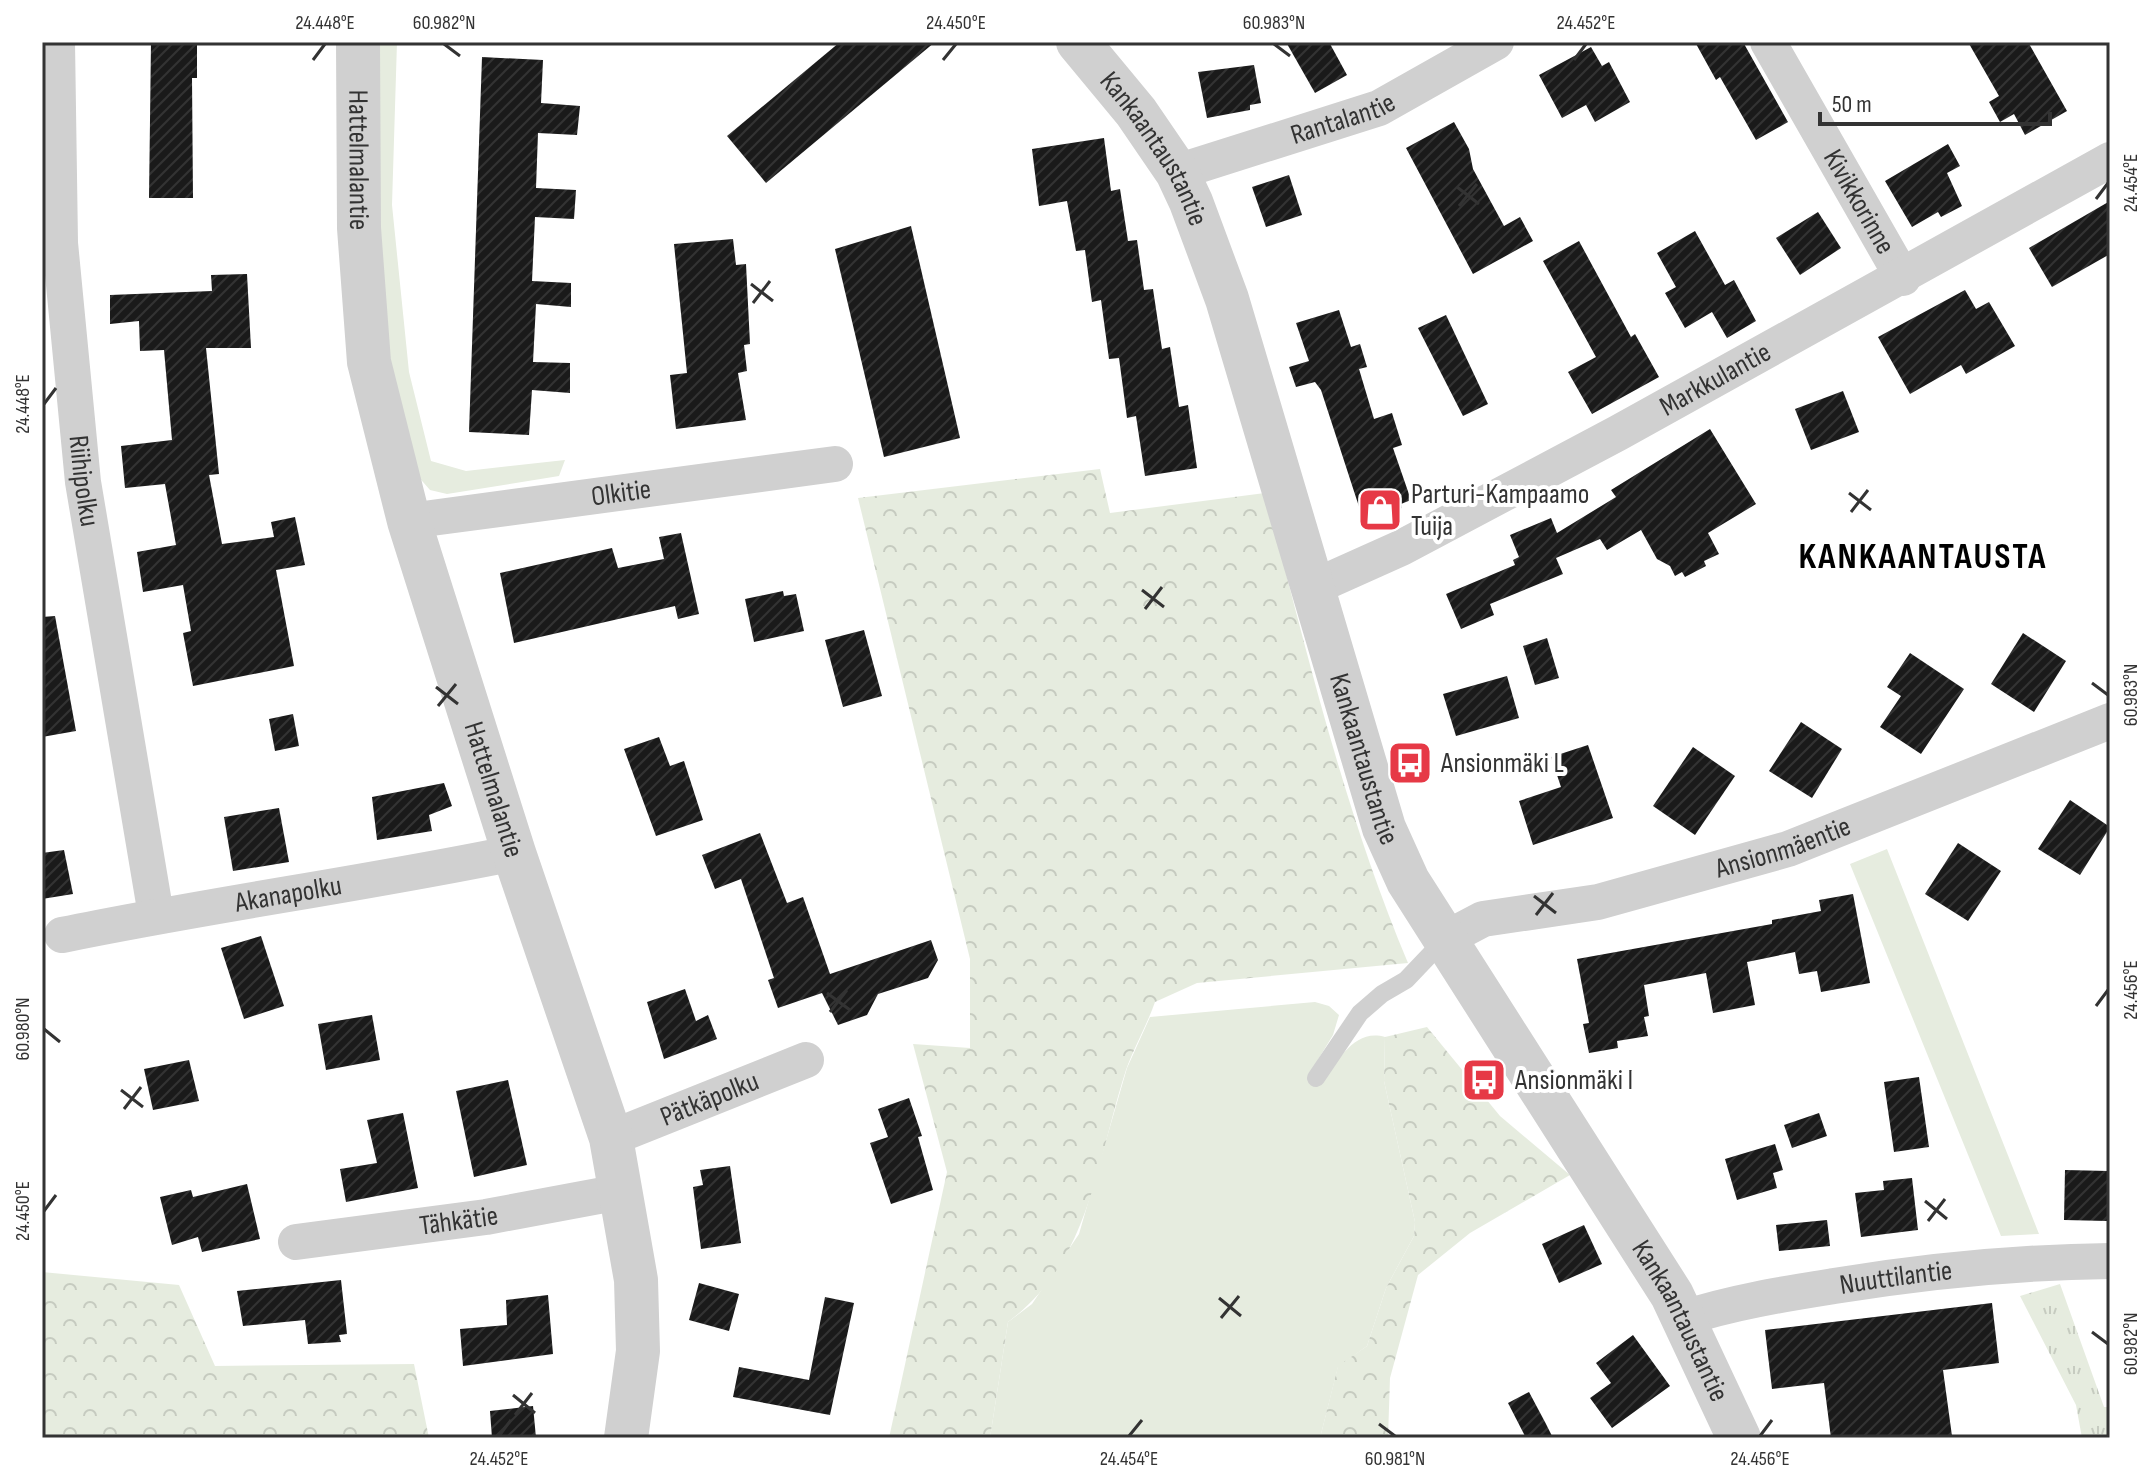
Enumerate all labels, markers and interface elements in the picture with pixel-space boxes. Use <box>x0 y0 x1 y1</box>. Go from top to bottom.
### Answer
text: 24.448°E <box>295 11 355 35</box>
text: 60.982°N <box>413 11 475 35</box>
text: 24.450°E <box>926 11 986 35</box>
text: 60.983°N <box>1243 11 1305 35</box>
text: 24.452°E <box>1556 11 1616 35</box>
street label: Kankaantaustantie <box>1093 65 1215 230</box>
scale bar <box>1820 76 2050 126</box>
street label: Rantalantie <box>1286 86 1401 151</box>
street label: Hattelmalantie <box>342 90 376 230</box>
text: 50 m <box>1832 90 1872 119</box>
street label: Kivikkorinne <box>1816 144 1902 260</box>
text: 24.454°E <box>2119 154 2143 212</box>
street label: Markkulantie <box>1654 335 1776 423</box>
text: 24.448°E <box>11 374 35 434</box>
street label: Riihipolku <box>62 434 107 529</box>
street label: Olkitie <box>589 472 653 513</box>
place label: Parturi-Kampaamo Tuija <box>1411 478 1589 543</box>
shop icon: Parturi-Kampaamo Tuija <box>1356 486 1404 534</box>
district label: KANKAANTAUSTA <box>1799 536 2047 579</box>
text: 60.983°N <box>2119 664 2143 726</box>
street label: Kankaantaustantie <box>1323 669 1406 850</box>
street label: Hattelmalantie <box>457 718 531 861</box>
bus stop icon: Ansionmäki L <box>1386 739 1434 787</box>
place label: Ansionmäki L <box>1440 747 1564 780</box>
street label: Ansionmäentie <box>1711 809 1855 885</box>
street label: Akanapolku <box>232 869 344 919</box>
text: 24.456°E <box>2119 960 2143 1020</box>
text: 60.980°N <box>11 997 35 1061</box>
bus stop icon: Ansionmäki I <box>1460 1056 1508 1104</box>
street label: Pätkäpolku <box>655 1064 763 1133</box>
place label: Ansionmäki I <box>1514 1064 1633 1097</box>
text: 24.450°E <box>11 1181 35 1241</box>
street label: Tähkätie <box>417 1199 501 1242</box>
street label: Kankaantaustantie <box>1625 1234 1736 1407</box>
street label: Nuuttilantie <box>1837 1254 1954 1301</box>
text: 60.982°N <box>2119 1313 2143 1375</box>
text: 24.452°E <box>469 1447 529 1471</box>
text: 24.454°E <box>1100 1447 1158 1471</box>
text: 60.981°N <box>1365 1447 1425 1471</box>
text: 24.456°E <box>1730 1447 1790 1471</box>

